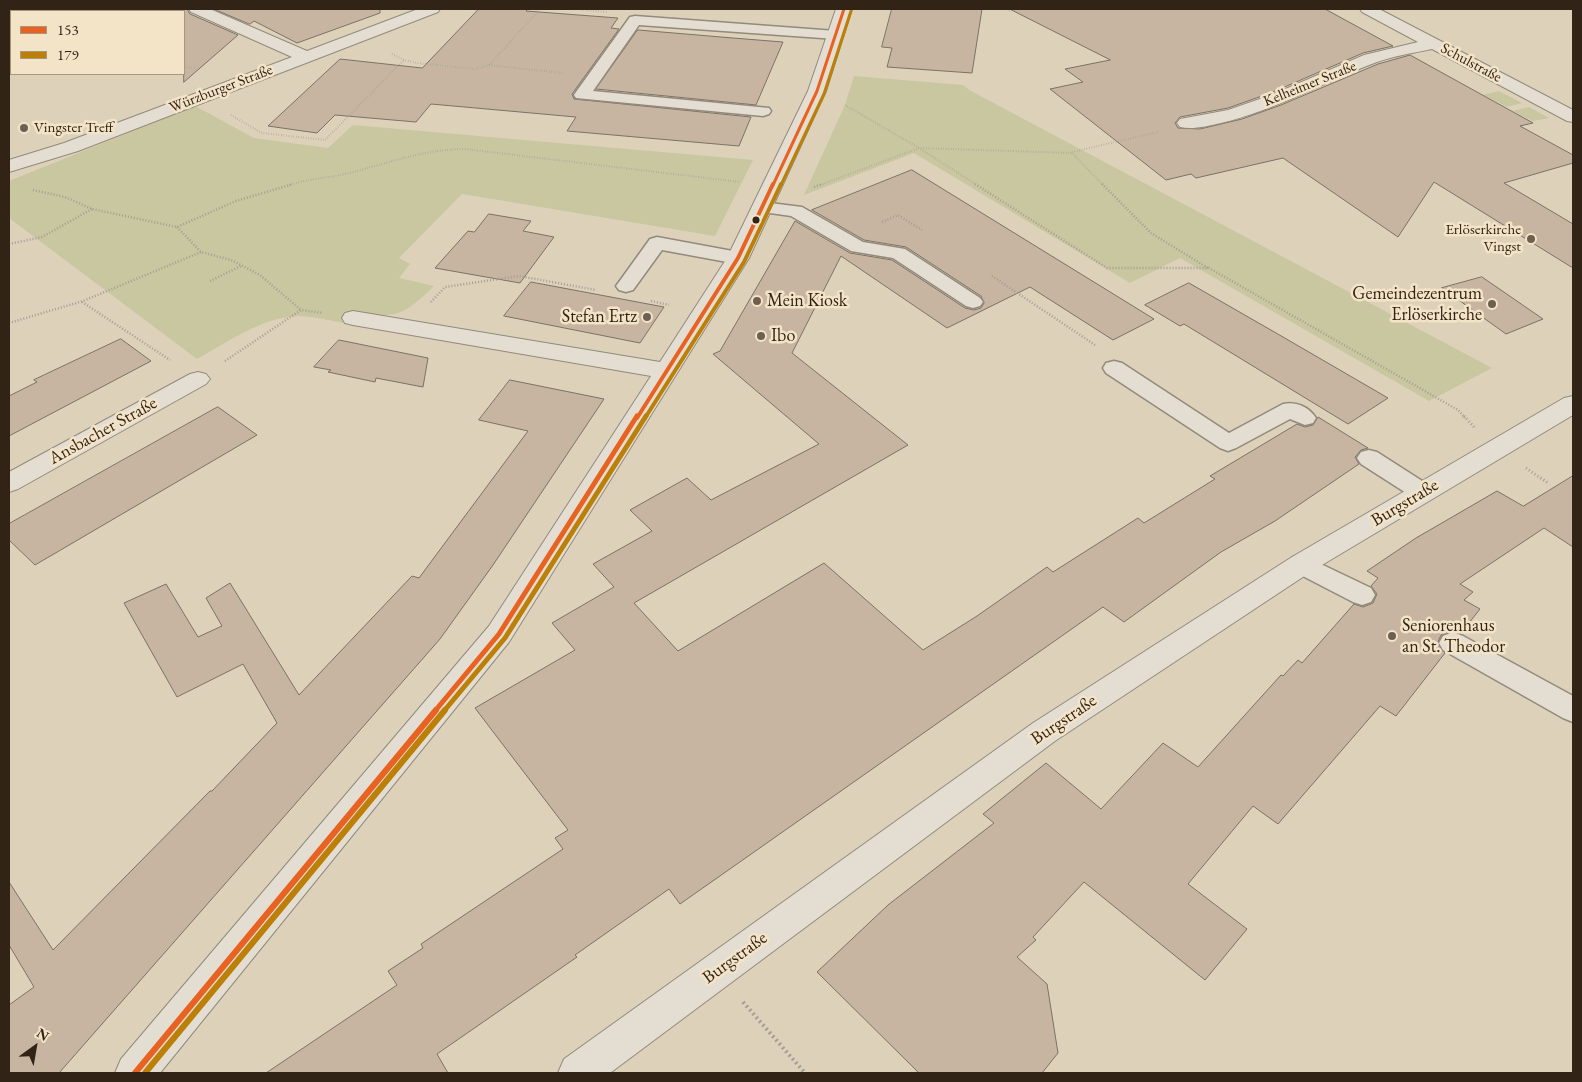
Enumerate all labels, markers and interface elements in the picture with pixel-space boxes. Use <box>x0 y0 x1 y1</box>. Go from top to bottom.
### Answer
legend <box>10 10 185 75</box>
text: 153 <box>57 20 79 39</box>
street label: Schulstraße <box>1438 39 1504 87</box>
text: 179 <box>57 45 79 64</box>
street label: Kelheimer Straße <box>1261 57 1359 111</box>
street label: Würzburger Straße <box>167 61 275 117</box>
place label: Vingster Treff <box>34 119 113 137</box>
marker: Vingster Treff <box>18 122 30 134</box>
unlabelled marker <box>751 215 761 225</box>
place label: Erlöserkirche Vingst <box>1445 221 1521 256</box>
marker: Erlöserkirche Vingst <box>1525 233 1537 245</box>
place label: Gemeindezentrum Erlöserkirche <box>1352 283 1482 326</box>
place label: Mein Kiosk <box>767 290 847 312</box>
marker: Mein Kiosk <box>751 295 763 307</box>
marker: Gemeindezentrum Erlöserkirche <box>1486 298 1498 310</box>
place label: Stefan Ertz <box>562 306 637 328</box>
marker: Stefan Ertz <box>641 311 653 323</box>
place label: Ibo <box>771 325 795 347</box>
marker: Ibo <box>755 330 767 342</box>
street label: Ansbacher Straße <box>45 392 161 470</box>
street label: Burgstraße <box>1367 475 1443 531</box>
place label: Seniorenhaus an St. Theodor <box>1402 615 1505 658</box>
marker: Seniorenhaus an St. Theodor <box>1386 630 1398 642</box>
street label: Burgstraße <box>1027 690 1101 750</box>
street label: Burgstraße <box>698 927 772 989</box>
north arrow <box>10 1022 60 1072</box>
text: N <box>33 1024 53 1045</box>

